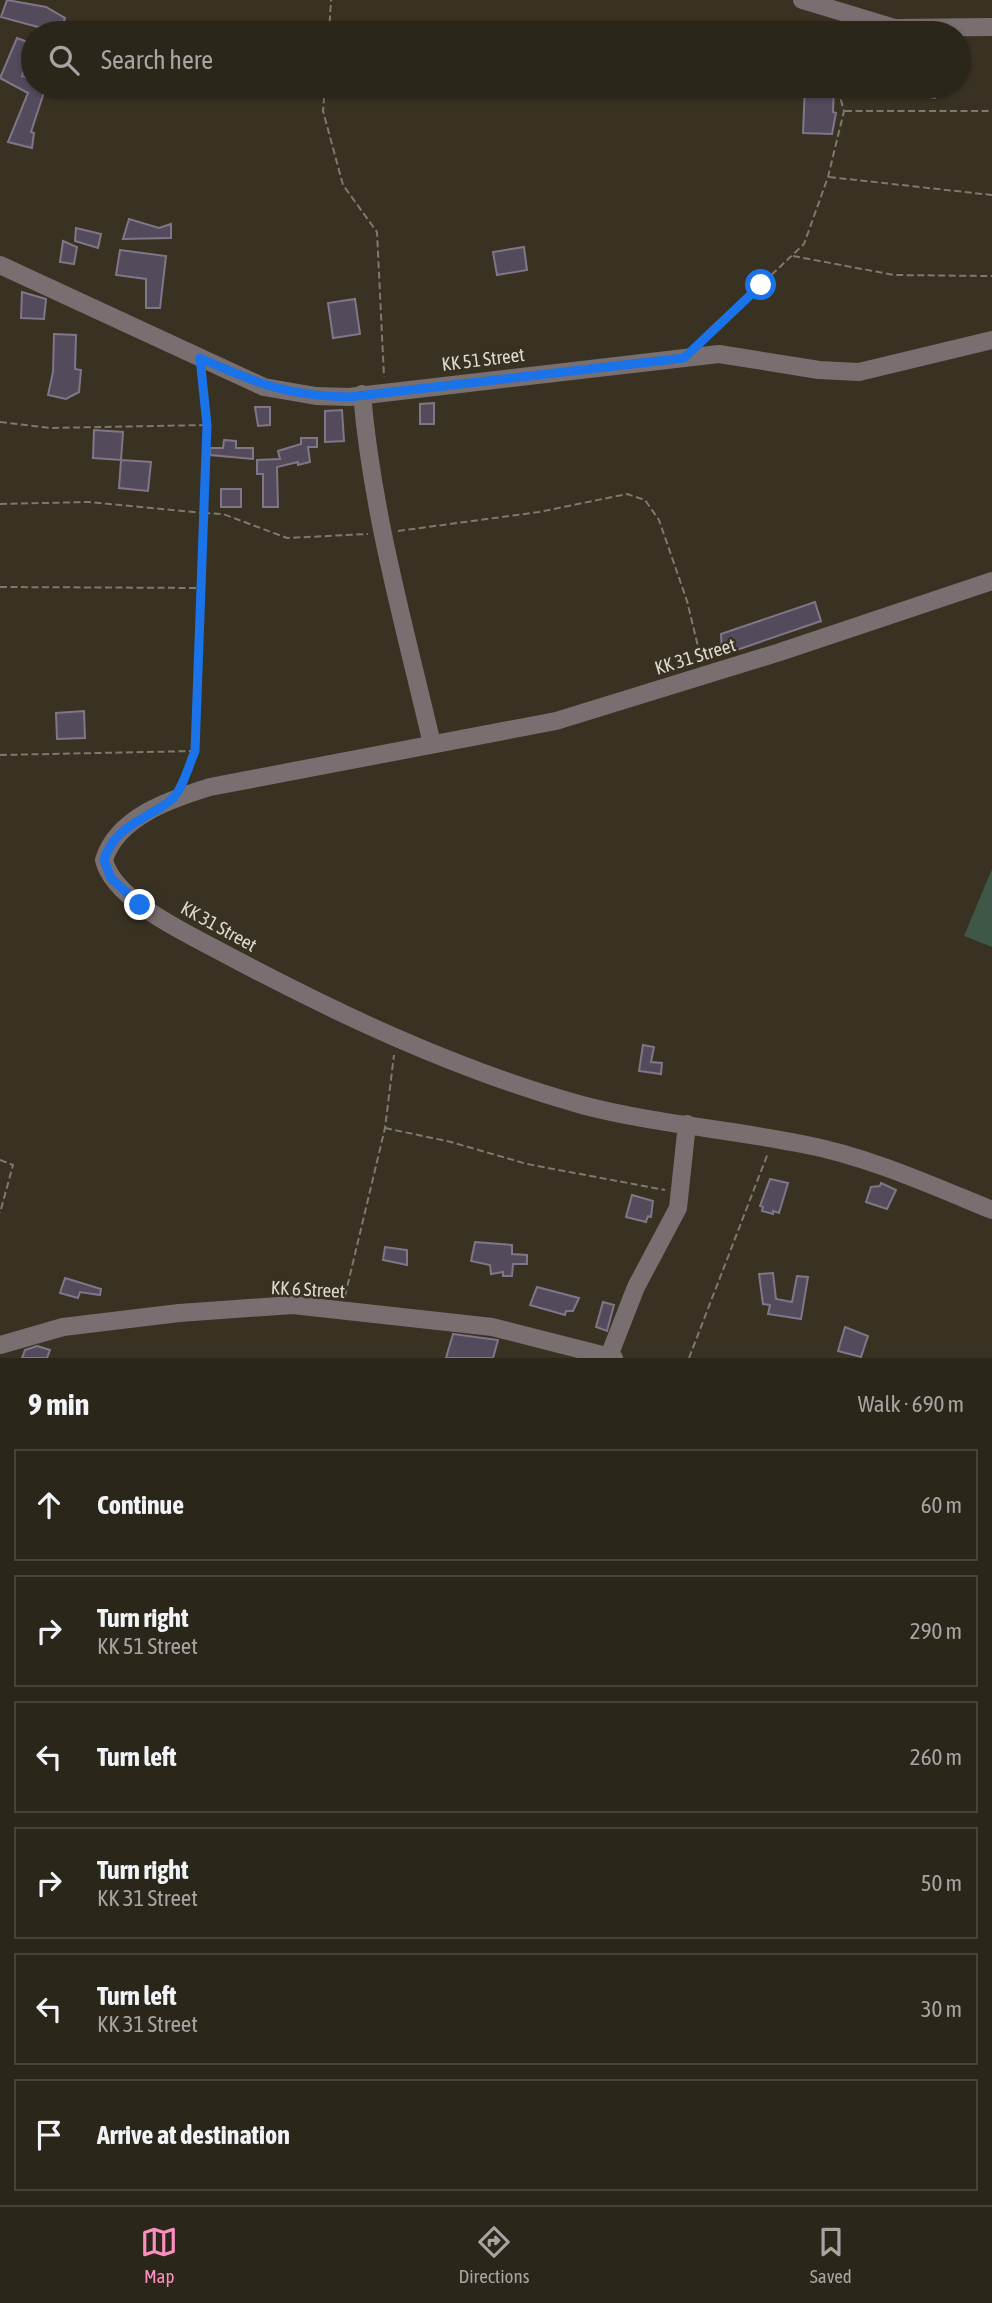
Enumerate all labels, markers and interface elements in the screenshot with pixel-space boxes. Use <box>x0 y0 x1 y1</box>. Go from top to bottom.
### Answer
search box <box>21 21 971 98</box>
icon: search <box>45 41 83 79</box>
text: Search here <box>101 45 213 75</box>
route start <box>745 269 776 300</box>
street label: KK 51 Street <box>440 343 526 375</box>
street label: KK 31 Street <box>652 633 738 679</box>
route end <box>124 889 155 920</box>
street label: KK 31 Street <box>177 896 261 956</box>
street label: KK 6 Street <box>270 1276 346 1302</box>
text: 9 min <box>28 1387 89 1421</box>
text: Walk · 690 m <box>858 1391 964 1417</box>
icon: ahead <box>30 1486 68 1524</box>
text: Continue <box>97 1490 184 1520</box>
text: 60 m <box>921 1492 962 1518</box>
text: Turn right <box>97 1603 188 1633</box>
icon: right <box>30 1612 68 1650</box>
text: 290 m <box>910 1618 962 1644</box>
text: KK 51 Street <box>97 1633 198 1659</box>
icon: left <box>30 1738 68 1776</box>
text: Turn left <box>97 1742 177 1772</box>
text: 260 m <box>910 1744 962 1770</box>
text: Turn right <box>97 1855 188 1885</box>
icon: right <box>30 1864 68 1902</box>
text: 50 m <box>921 1870 962 1896</box>
text: KK 31 Street <box>97 1885 198 1911</box>
text: Turn left <box>97 1981 177 2011</box>
icon: left <box>30 1990 68 2028</box>
text: 30 m <box>921 1996 962 2022</box>
text: KK 31 Street <box>97 2011 198 2037</box>
icon: arrive <box>30 2116 68 2154</box>
text: Arrive at destination <box>97 2120 290 2150</box>
tab: Map <box>140 2223 178 2287</box>
tab: Directions <box>459 2223 529 2287</box>
tab: Saved <box>810 2223 852 2287</box>

